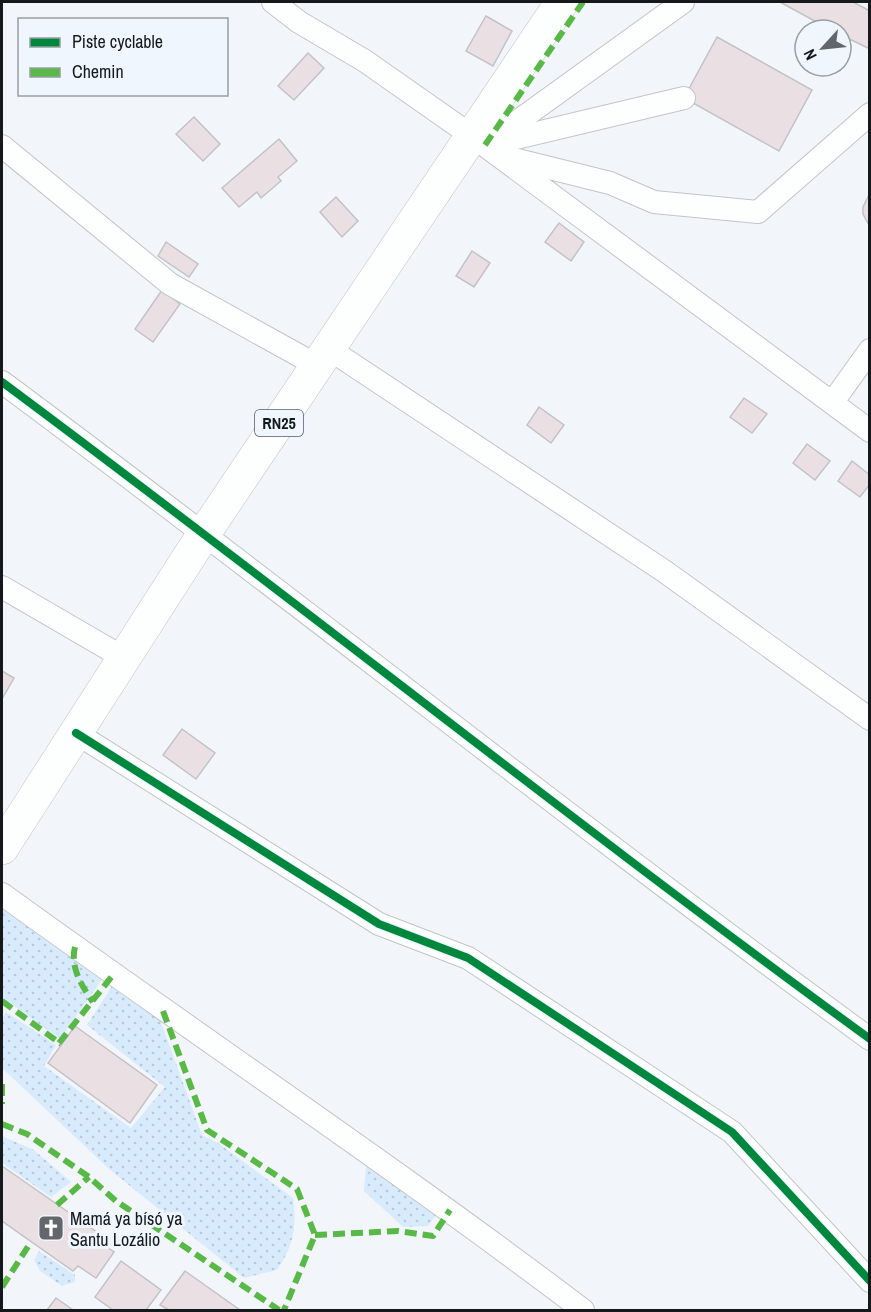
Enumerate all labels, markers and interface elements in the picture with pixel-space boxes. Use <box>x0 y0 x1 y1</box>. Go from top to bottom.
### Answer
legend <box>18 18 228 96</box>
north arrow <box>793 18 853 78</box>
text: Piste cyclable <box>72 29 163 54</box>
text: N <box>798 46 822 64</box>
text: Chemin <box>72 59 124 84</box>
road number: RN25 <box>255 410 303 436</box>
place label: Mamá ya bísó ya Santu Lozálio <box>70 1206 182 1252</box>
church icon: Mamá ya bísó ya Santu Lozálio <box>36 1213 66 1243</box>

